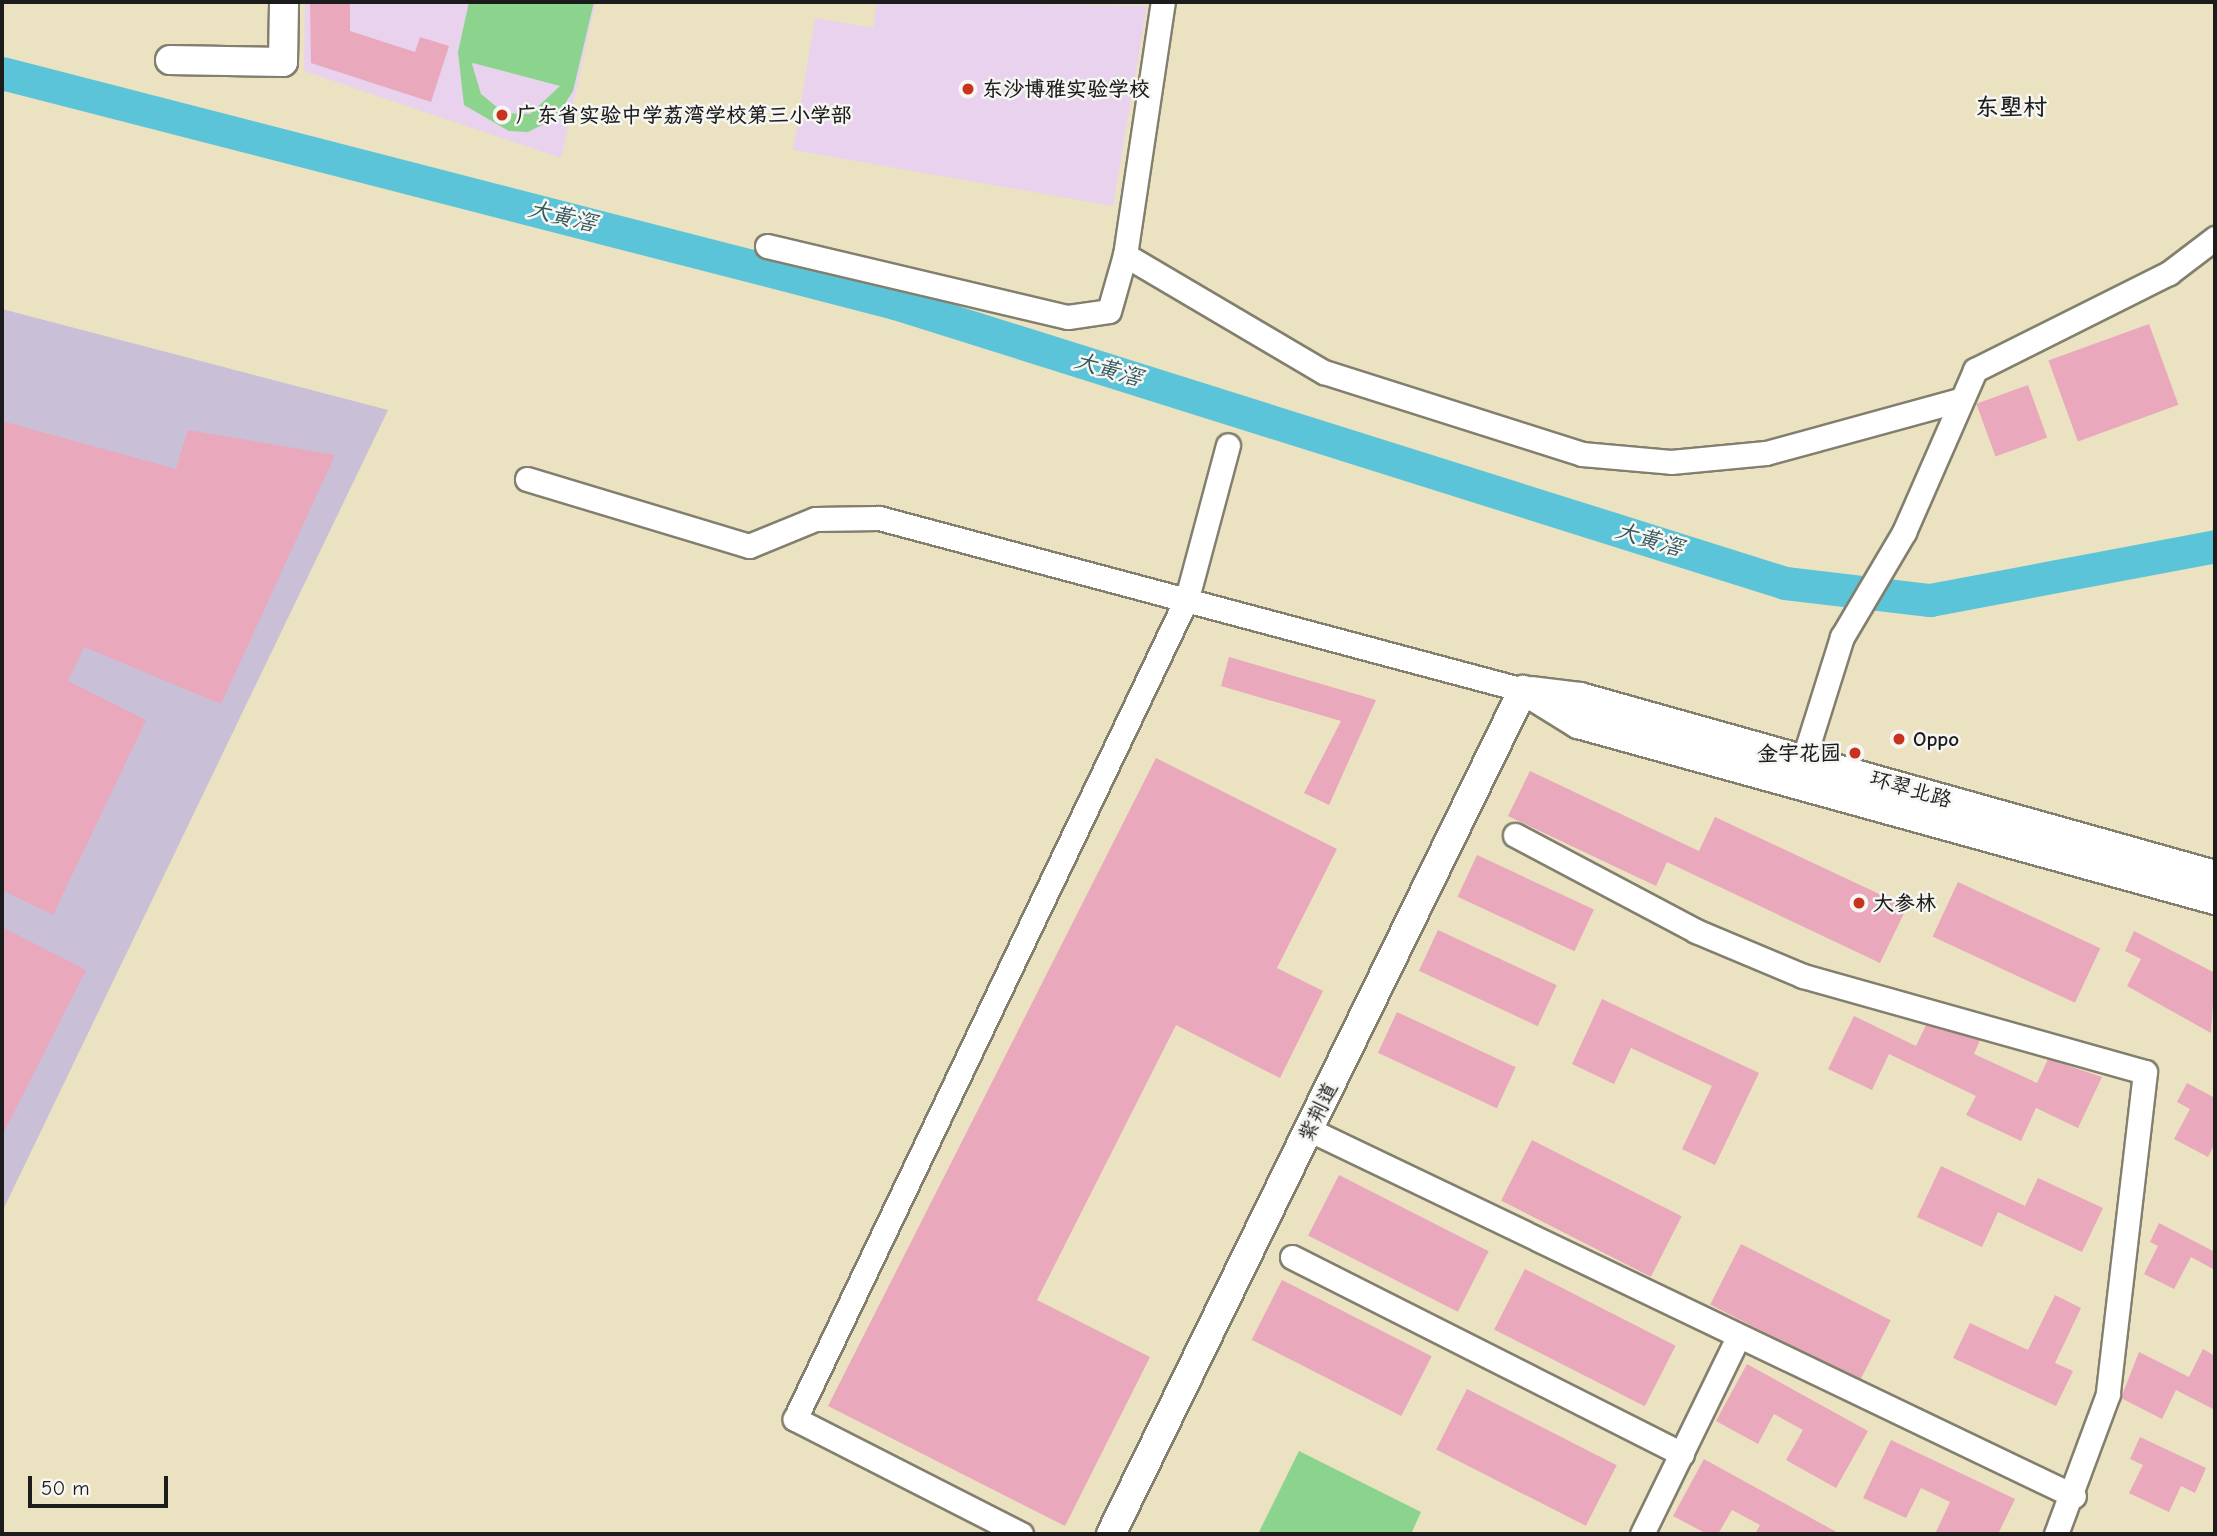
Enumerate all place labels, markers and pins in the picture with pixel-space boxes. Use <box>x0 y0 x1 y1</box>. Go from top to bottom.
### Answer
place label: 东沙博雅实验学校 <box>982 76 1150 102</box>
marker: 东沙博雅实验学校 <box>960 81 976 97</box>
place label: 广东省实验中学荔湾学校第三小学部 <box>516 102 852 128</box>
marker: 广东省实验中学荔湾学校第三小学部 <box>494 107 510 123</box>
place label: Oppo <box>1913 726 1959 752</box>
marker: Oppo <box>1891 731 1907 747</box>
place label: 金宇花园 <box>1757 740 1841 766</box>
marker: 金宇花园 <box>1847 745 1863 761</box>
place label: 大参林 <box>1873 890 1936 916</box>
marker: 大参林 <box>1851 895 1867 911</box>

